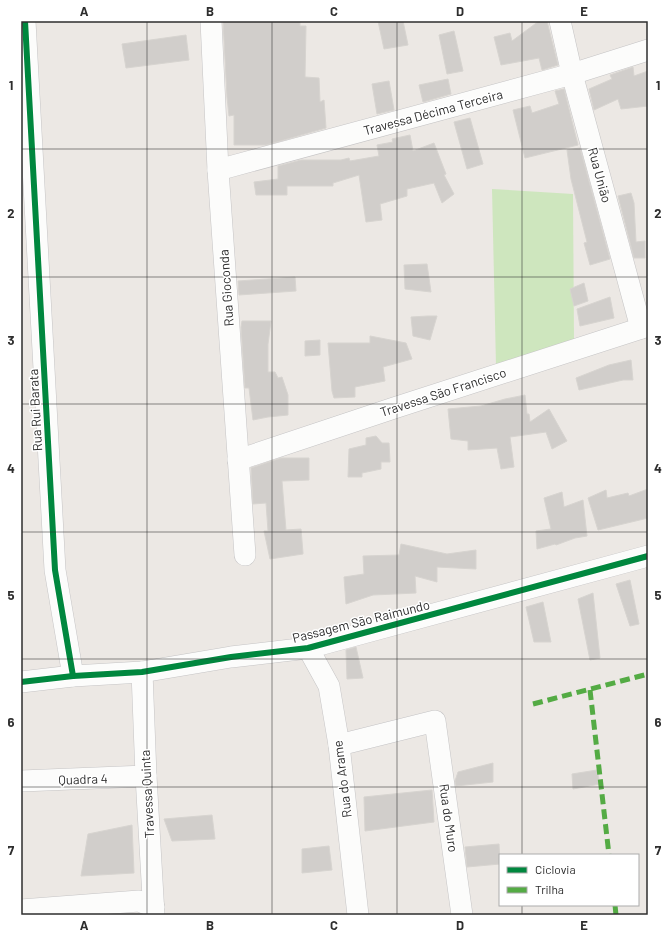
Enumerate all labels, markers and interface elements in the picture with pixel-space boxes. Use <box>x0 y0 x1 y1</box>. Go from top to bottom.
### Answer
text: A <box>80 3 89 19</box>
text: B <box>206 3 214 19</box>
text: C <box>330 3 338 19</box>
text: D <box>456 3 464 19</box>
text: E <box>580 3 588 19</box>
text: 1 <box>9 77 13 93</box>
text: 1 <box>656 77 660 93</box>
street label: Travessa Décima Terceira <box>362 86 504 138</box>
street label: Rua União <box>585 146 615 204</box>
text: 2 <box>7 205 15 221</box>
text: 2 <box>654 205 662 221</box>
street label: Rua Gioconda <box>215 249 237 327</box>
text: 3 <box>7 332 15 348</box>
text: 3 <box>654 332 662 348</box>
street label: Travessa São Francisco <box>378 364 508 420</box>
street label: Rua Rui Barata <box>25 368 45 452</box>
text: 4 <box>7 460 15 476</box>
text: 4 <box>654 460 662 476</box>
text: 5 <box>7 587 15 603</box>
text: 5 <box>654 587 662 603</box>
street label: Passagem São Raimundo <box>291 596 431 646</box>
text: 6 <box>8 714 15 730</box>
text: 6 <box>655 714 662 730</box>
street label: Rua do Arame <box>329 739 355 819</box>
street label: Travessa Quinta <box>137 749 157 839</box>
street label: Quadra 4 <box>58 770 108 788</box>
street label: Rua do Muro <box>436 783 462 853</box>
text: 7 <box>8 842 15 858</box>
text: 7 <box>655 842 662 858</box>
legend <box>499 854 639 906</box>
text: Ciclovia <box>535 862 576 876</box>
text: Trilha <box>535 882 564 896</box>
text: A <box>80 917 89 933</box>
text: B <box>206 917 214 933</box>
text: C <box>330 917 338 933</box>
text: D <box>456 917 464 933</box>
text: E <box>580 917 588 933</box>

